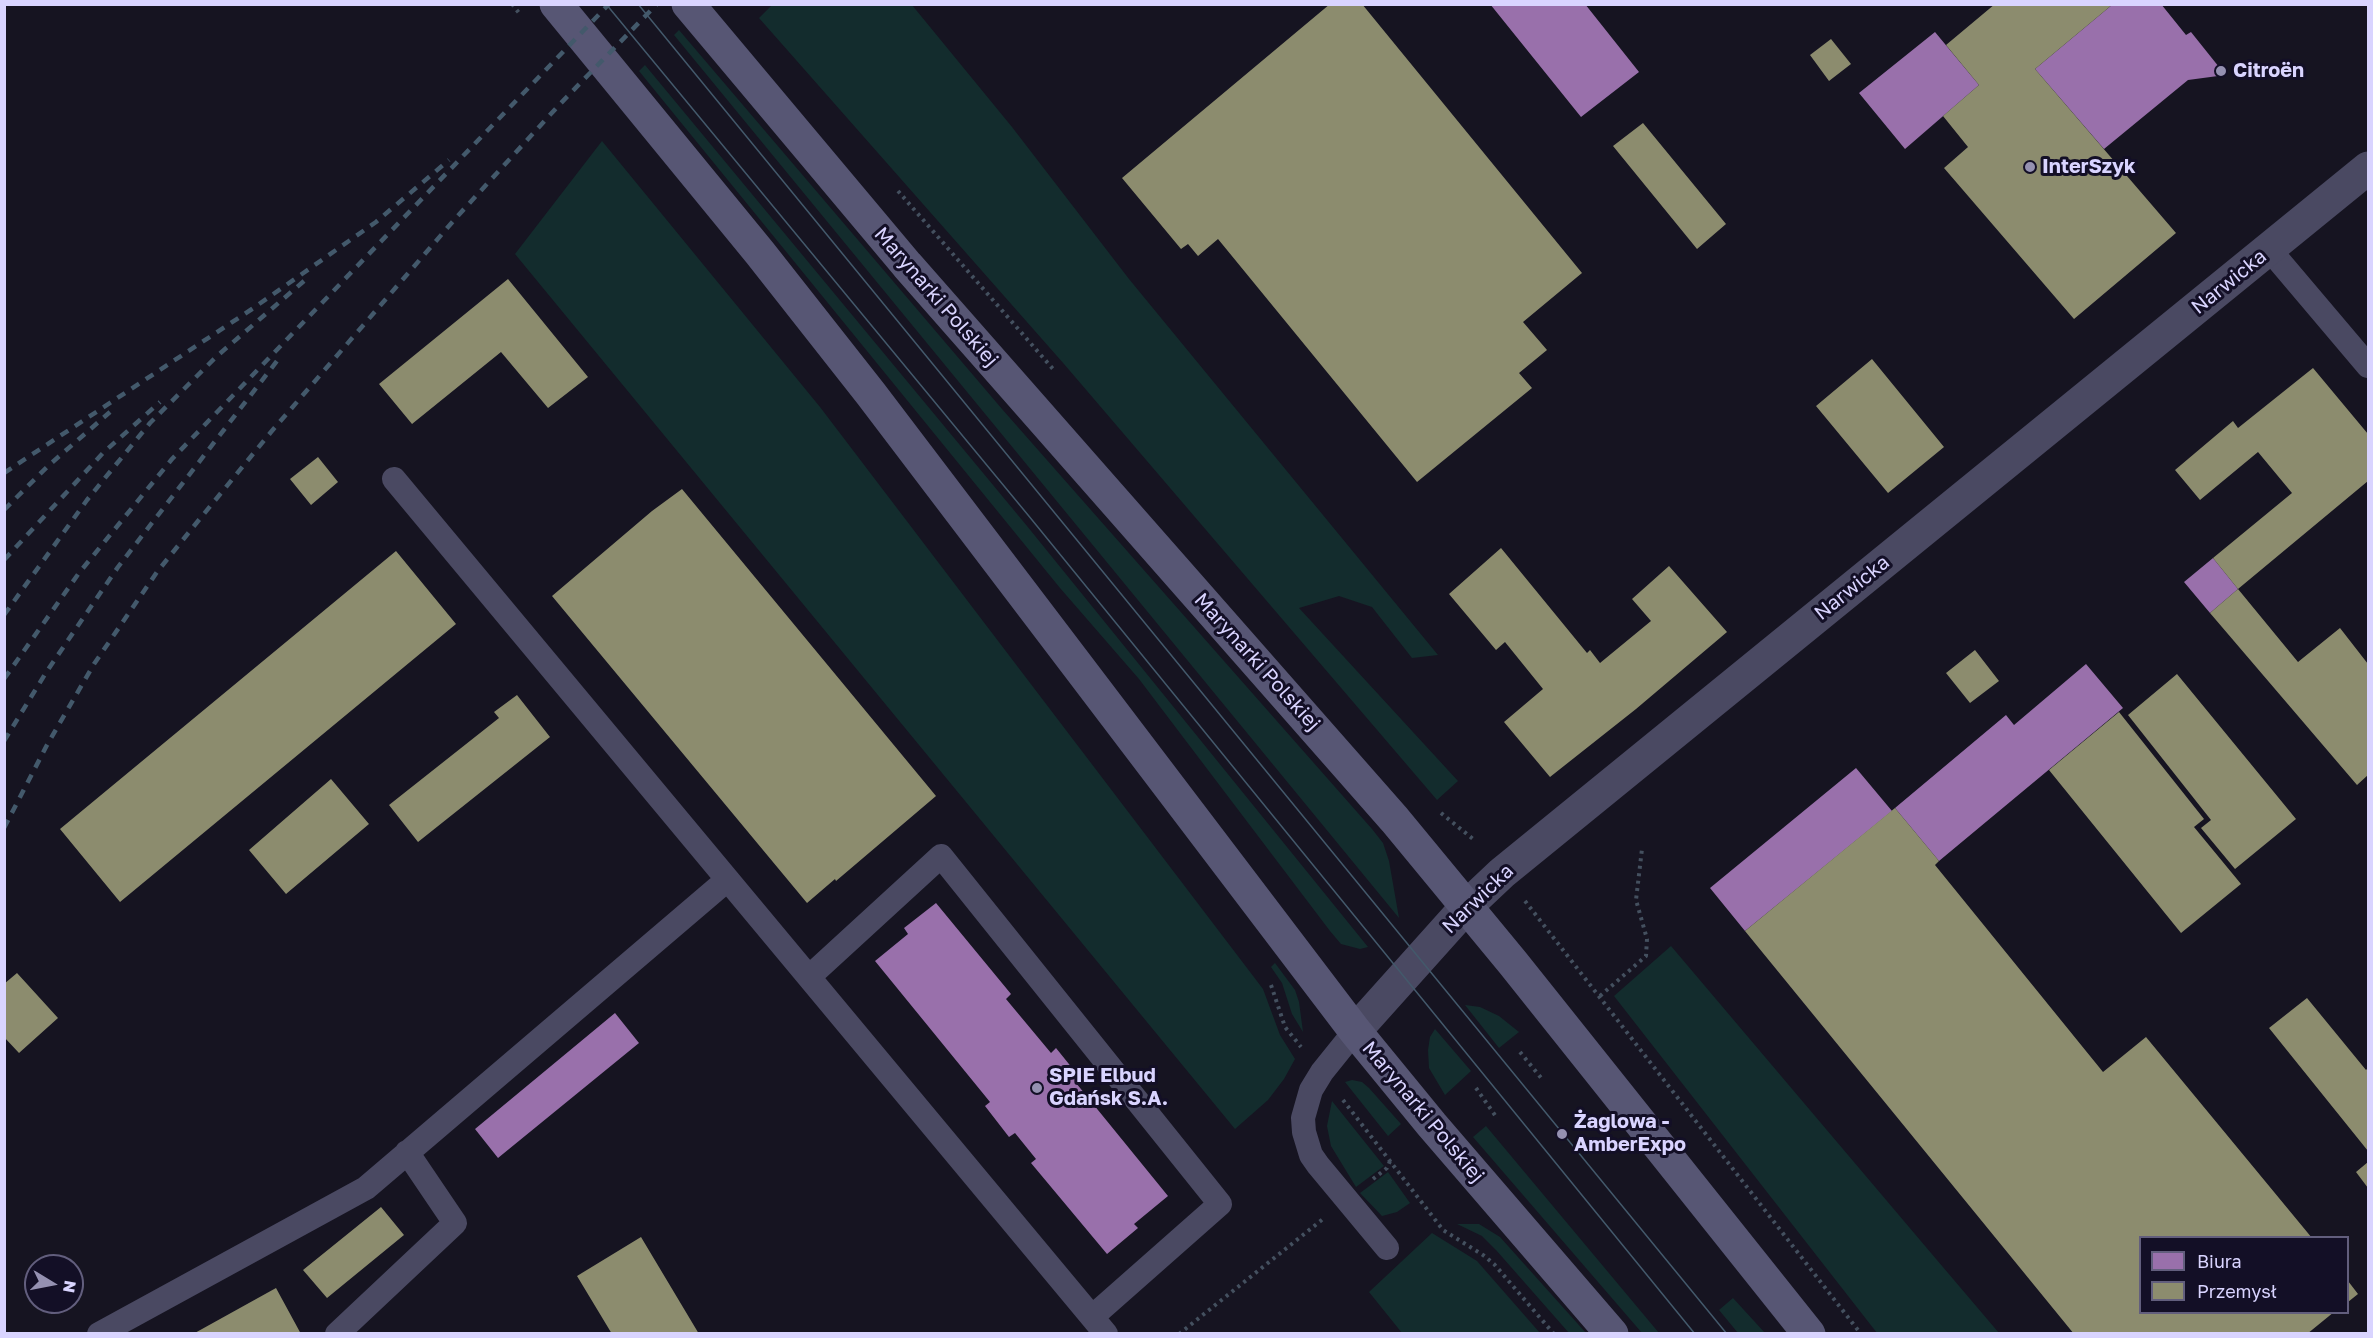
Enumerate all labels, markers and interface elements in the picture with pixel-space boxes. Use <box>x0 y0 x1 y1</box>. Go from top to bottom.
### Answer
place label: Citroën <box>2233 59 2304 83</box>
marker: Citroën <box>2214 64 2228 78</box>
place label: InterSzyk <box>2042 155 2136 179</box>
marker: InterSzyk <box>2023 160 2037 174</box>
street label: Marynarki Polskiej <box>869 222 1003 372</box>
street label: Narwicka <box>2187 244 2271 320</box>
street label: Narwicka <box>1810 550 1894 626</box>
street label: Marynarki Polskiej <box>1189 588 1325 736</box>
street label: Narwicka <box>1437 859 1519 939</box>
street label: Marynarki Polskiej <box>1357 1037 1489 1187</box>
place label: SPIE Elbud Gdańsk S.A. <box>1049 1064 1168 1111</box>
marker: SPIE Elbud Gdańsk S.A. <box>1030 1081 1044 1095</box>
place label: Żaglowa - AmberExpo <box>1574 1110 1686 1157</box>
marker: Żaglowa - AmberExpo <box>1555 1127 1569 1141</box>
legend <box>2139 1236 2349 1314</box>
text: Biura <box>2197 1250 2242 1272</box>
north arrow <box>24 1254 84 1314</box>
text: N <box>59 1279 81 1295</box>
text: Przemysł <box>2197 1280 2277 1302</box>

